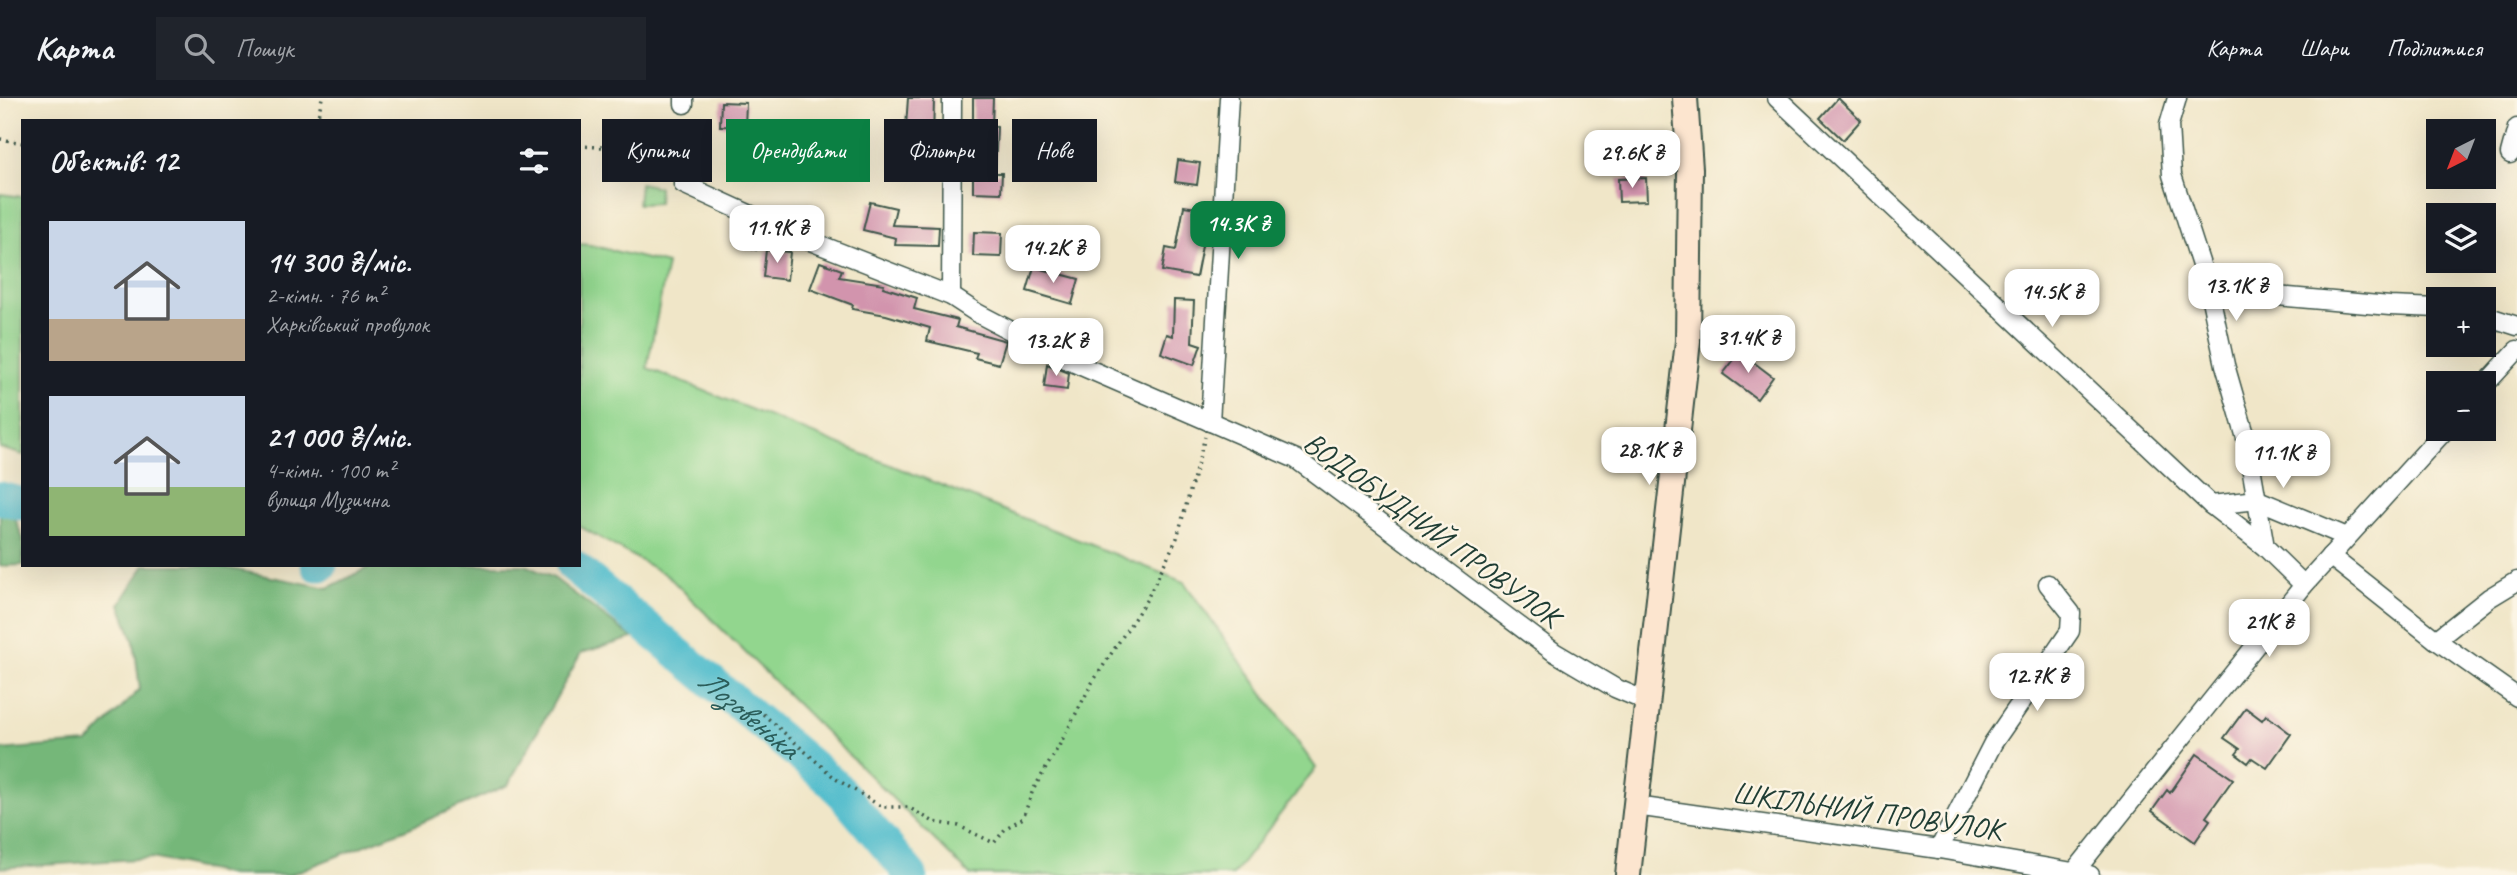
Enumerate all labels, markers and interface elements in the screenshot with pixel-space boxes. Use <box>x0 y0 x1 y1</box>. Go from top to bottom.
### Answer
search box <box>156 17 646 80</box>
text: Карта <box>35 27 114 69</box>
icon: search <box>180 29 218 67</box>
text: Пошук <box>236 32 294 65</box>
text: Карта <box>2206 33 2261 63</box>
text: Шари <box>2299 33 2349 63</box>
text: Поділитися <box>2387 33 2482 63</box>
chip: Купити <box>602 119 712 182</box>
chip: Орендувати <box>726 119 870 182</box>
chip: Фільтри <box>884 119 998 182</box>
chip: Нове <box>1012 119 1097 182</box>
north arrow <box>2426 119 2496 189</box>
map controls <box>2426 119 2496 441</box>
pin: 29.6K ₴ <box>1567 130 1697 190</box>
text: 29.6K ₴ <box>1600 138 1664 167</box>
text: Об’єктів: 12 <box>49 142 178 180</box>
icon: filters <box>515 142 553 180</box>
pin: 14.3K ₴ <box>1173 202 1303 261</box>
button: layers <box>2426 203 2496 273</box>
pin: 11.9K ₴ <box>712 206 842 265</box>
text: 14.3K ₴ <box>1206 209 1270 238</box>
text: 11.9K ₴ <box>745 213 809 242</box>
pin: 14.2K ₴ <box>988 226 1118 285</box>
text: 14.2K ₴ <box>1021 233 1085 262</box>
text: 14 300 ₴/міс. <box>266 243 411 281</box>
icon: home <box>105 249 189 333</box>
pin: 13.1K ₴ <box>2171 264 2301 323</box>
pin: 14.5K ₴ <box>1987 270 2117 329</box>
text: 13.1K ₴ <box>2204 271 2268 300</box>
text: 14.5K ₴ <box>2020 277 2084 306</box>
text: 2-кімн. · 76 m² <box>266 281 384 310</box>
button: + <box>2426 287 2496 357</box>
text: Харківський провулок <box>266 310 429 339</box>
pin: 31.4K ₴ <box>1683 316 1813 375</box>
pin: 13.2K ₴ <box>991 318 1121 378</box>
text: 31.4K ₴ <box>1716 323 1780 352</box>
text: 13.2K ₴ <box>1024 326 1088 355</box>
button: − <box>2426 371 2496 441</box>
text: 21 000 ₴/міс. <box>266 418 411 456</box>
street label: ВОДОБУДНИЙ ПРОВУЛОК <box>1296 423 1572 638</box>
icon: home <box>105 424 189 508</box>
pin: 28.1K ₴ <box>1584 428 1714 487</box>
pin: 11.1K ₴ <box>2218 430 2348 490</box>
text: 28.1K ₴ <box>1617 435 1681 464</box>
text: 11.1K ₴ <box>2251 438 2315 467</box>
text: 4-кімн. · 100 m² <box>266 456 395 485</box>
text: вулиця Музична <box>266 485 388 514</box>
pin: 21K ₴ <box>2220 600 2318 659</box>
text: 21K ₴ <box>2245 607 2293 636</box>
pin: 12.7K ₴ <box>1972 654 2102 713</box>
water label: Лозовенька <box>690 660 810 769</box>
text: 12.7K ₴ <box>2005 661 2069 690</box>
street label: ШКІЛЬНИЙ ПРОВУЛОК <box>1730 773 2009 849</box>

